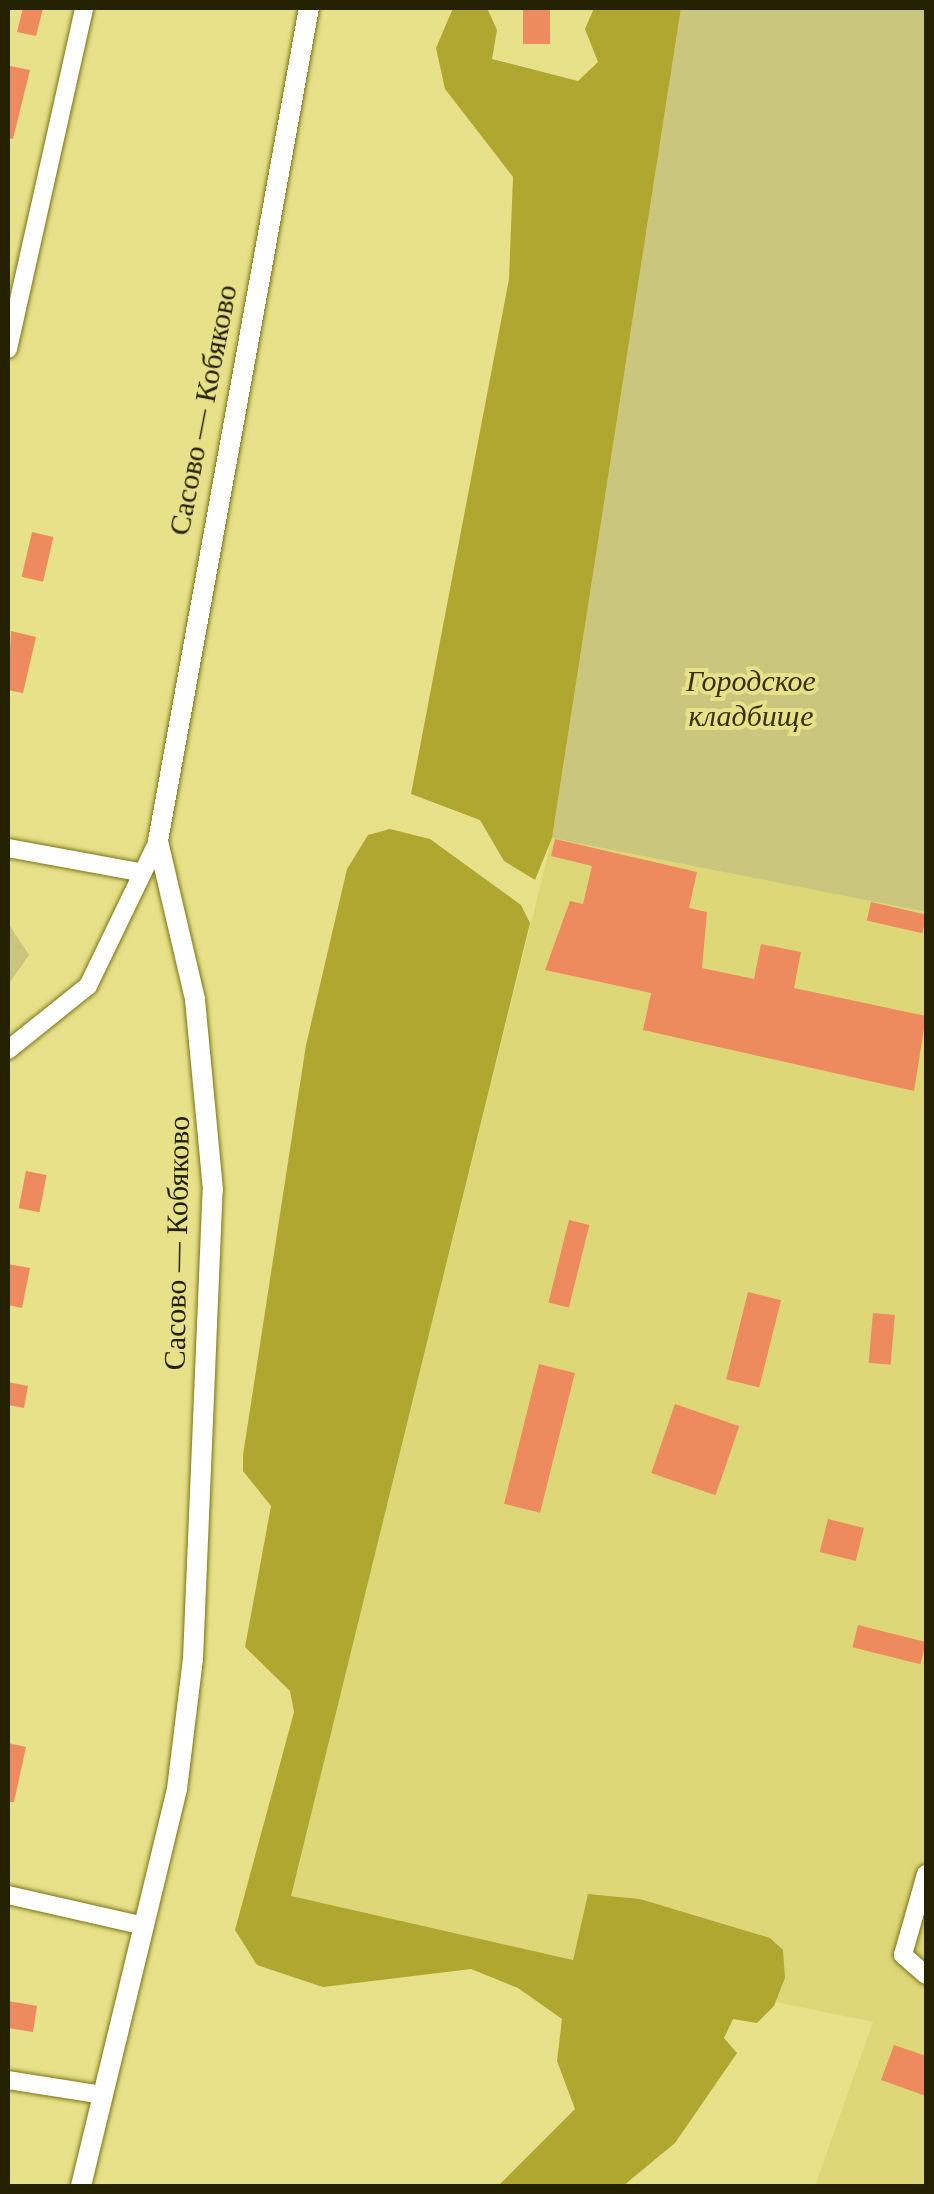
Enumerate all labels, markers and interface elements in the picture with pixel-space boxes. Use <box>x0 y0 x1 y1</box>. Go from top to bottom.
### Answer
street label: Сасово — Кобяково <box>161 282 245 538</box>
park label: Городское кладбище <box>686 663 816 734</box>
street label: Сасово — Кобяково <box>157 1115 197 1371</box>

